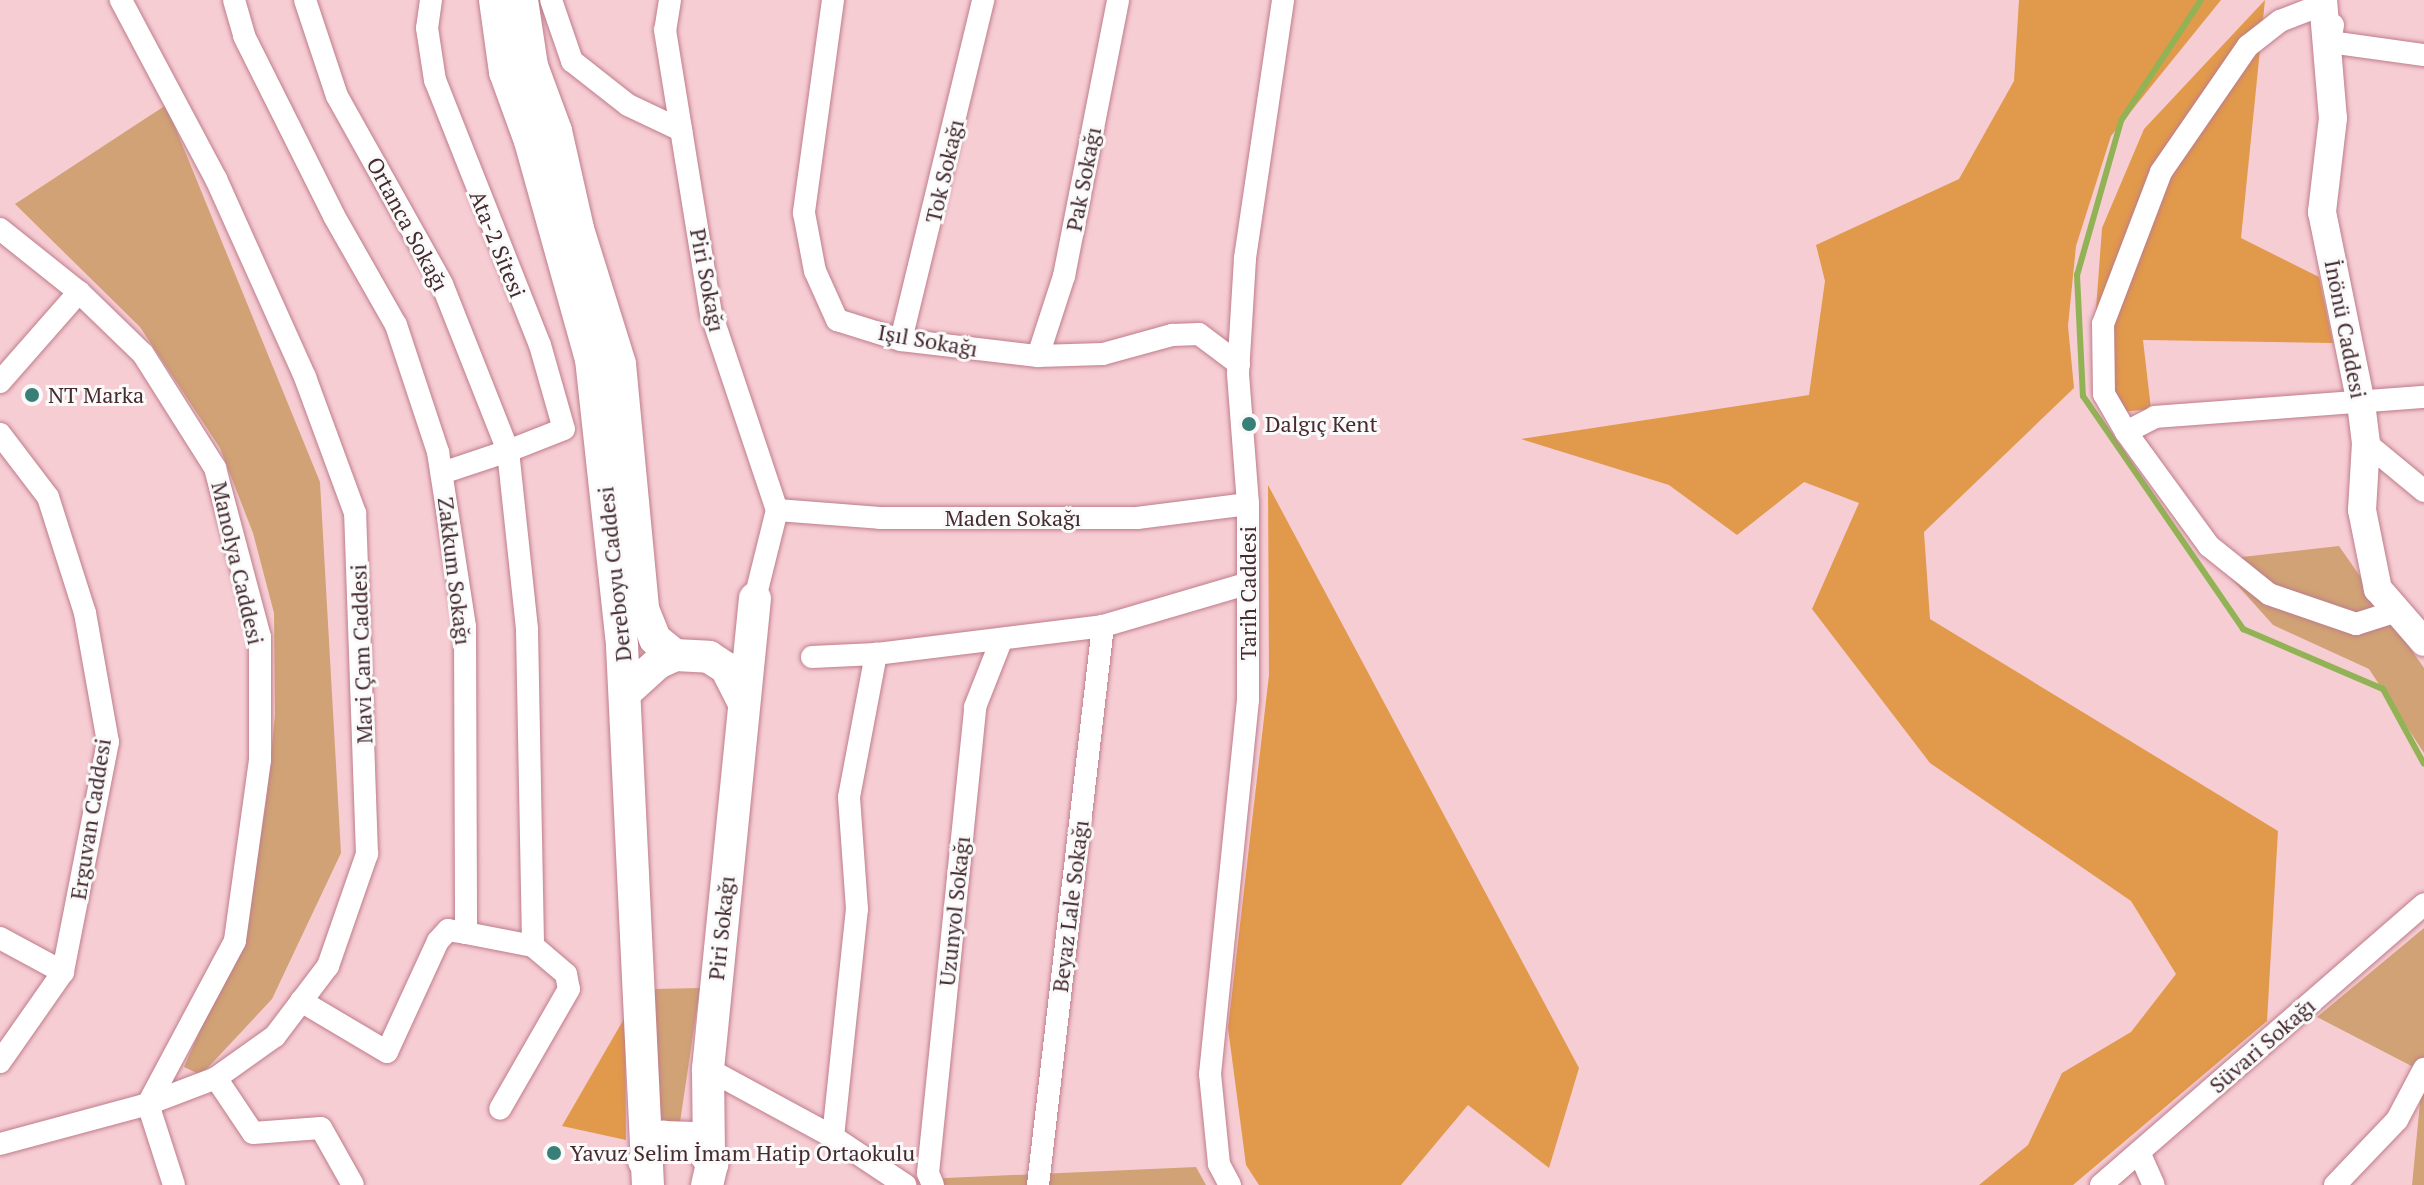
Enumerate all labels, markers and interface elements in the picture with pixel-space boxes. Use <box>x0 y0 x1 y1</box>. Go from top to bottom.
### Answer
street label: Tok Sokağı <box>919 117 969 225</box>
street label: Pak Sokağı <box>1060 125 1106 233</box>
street label: Ortanca Sokağı <box>362 152 454 296</box>
street label: Ata-2 Sitesi <box>465 186 531 302</box>
street label: Piri Sokağı <box>685 226 731 334</box>
street label: İnönü Caddesi <box>2320 257 2372 401</box>
street label: Işıl Sokağı <box>876 318 980 362</box>
place label: NT Marka <box>48 382 144 408</box>
marker: NT Marka <box>23 386 41 404</box>
place label: Dalgıç Kent <box>1265 411 1378 437</box>
marker: Dalgıç Kent <box>1240 415 1258 433</box>
street label: Manolya Caddesi <box>206 479 270 647</box>
street label: Dereboyu Caddesi <box>592 485 636 663</box>
street label: Zakkum Sokağı <box>433 496 477 646</box>
street label: Maden Sokağı <box>945 505 1081 531</box>
street label: Tarih Caddesi <box>1235 526 1261 660</box>
street label: Mavi Çam Caddesi <box>345 564 377 744</box>
street label: Erguvan Caddesi <box>64 736 116 902</box>
street label: Beyaz Lale Sokağı <box>1046 818 1094 994</box>
street label: Uzunyol Sokağı <box>933 835 975 987</box>
street label: Piri Sokağı <box>702 875 740 981</box>
street label: Süvari Sokağı <box>2204 992 2320 1098</box>
place label: Yavuz Selim İmam Hatip Ortaokulu <box>570 1140 915 1166</box>
marker: Yavuz Selim İmam Hatip Ortaokulu <box>545 1144 563 1162</box>

